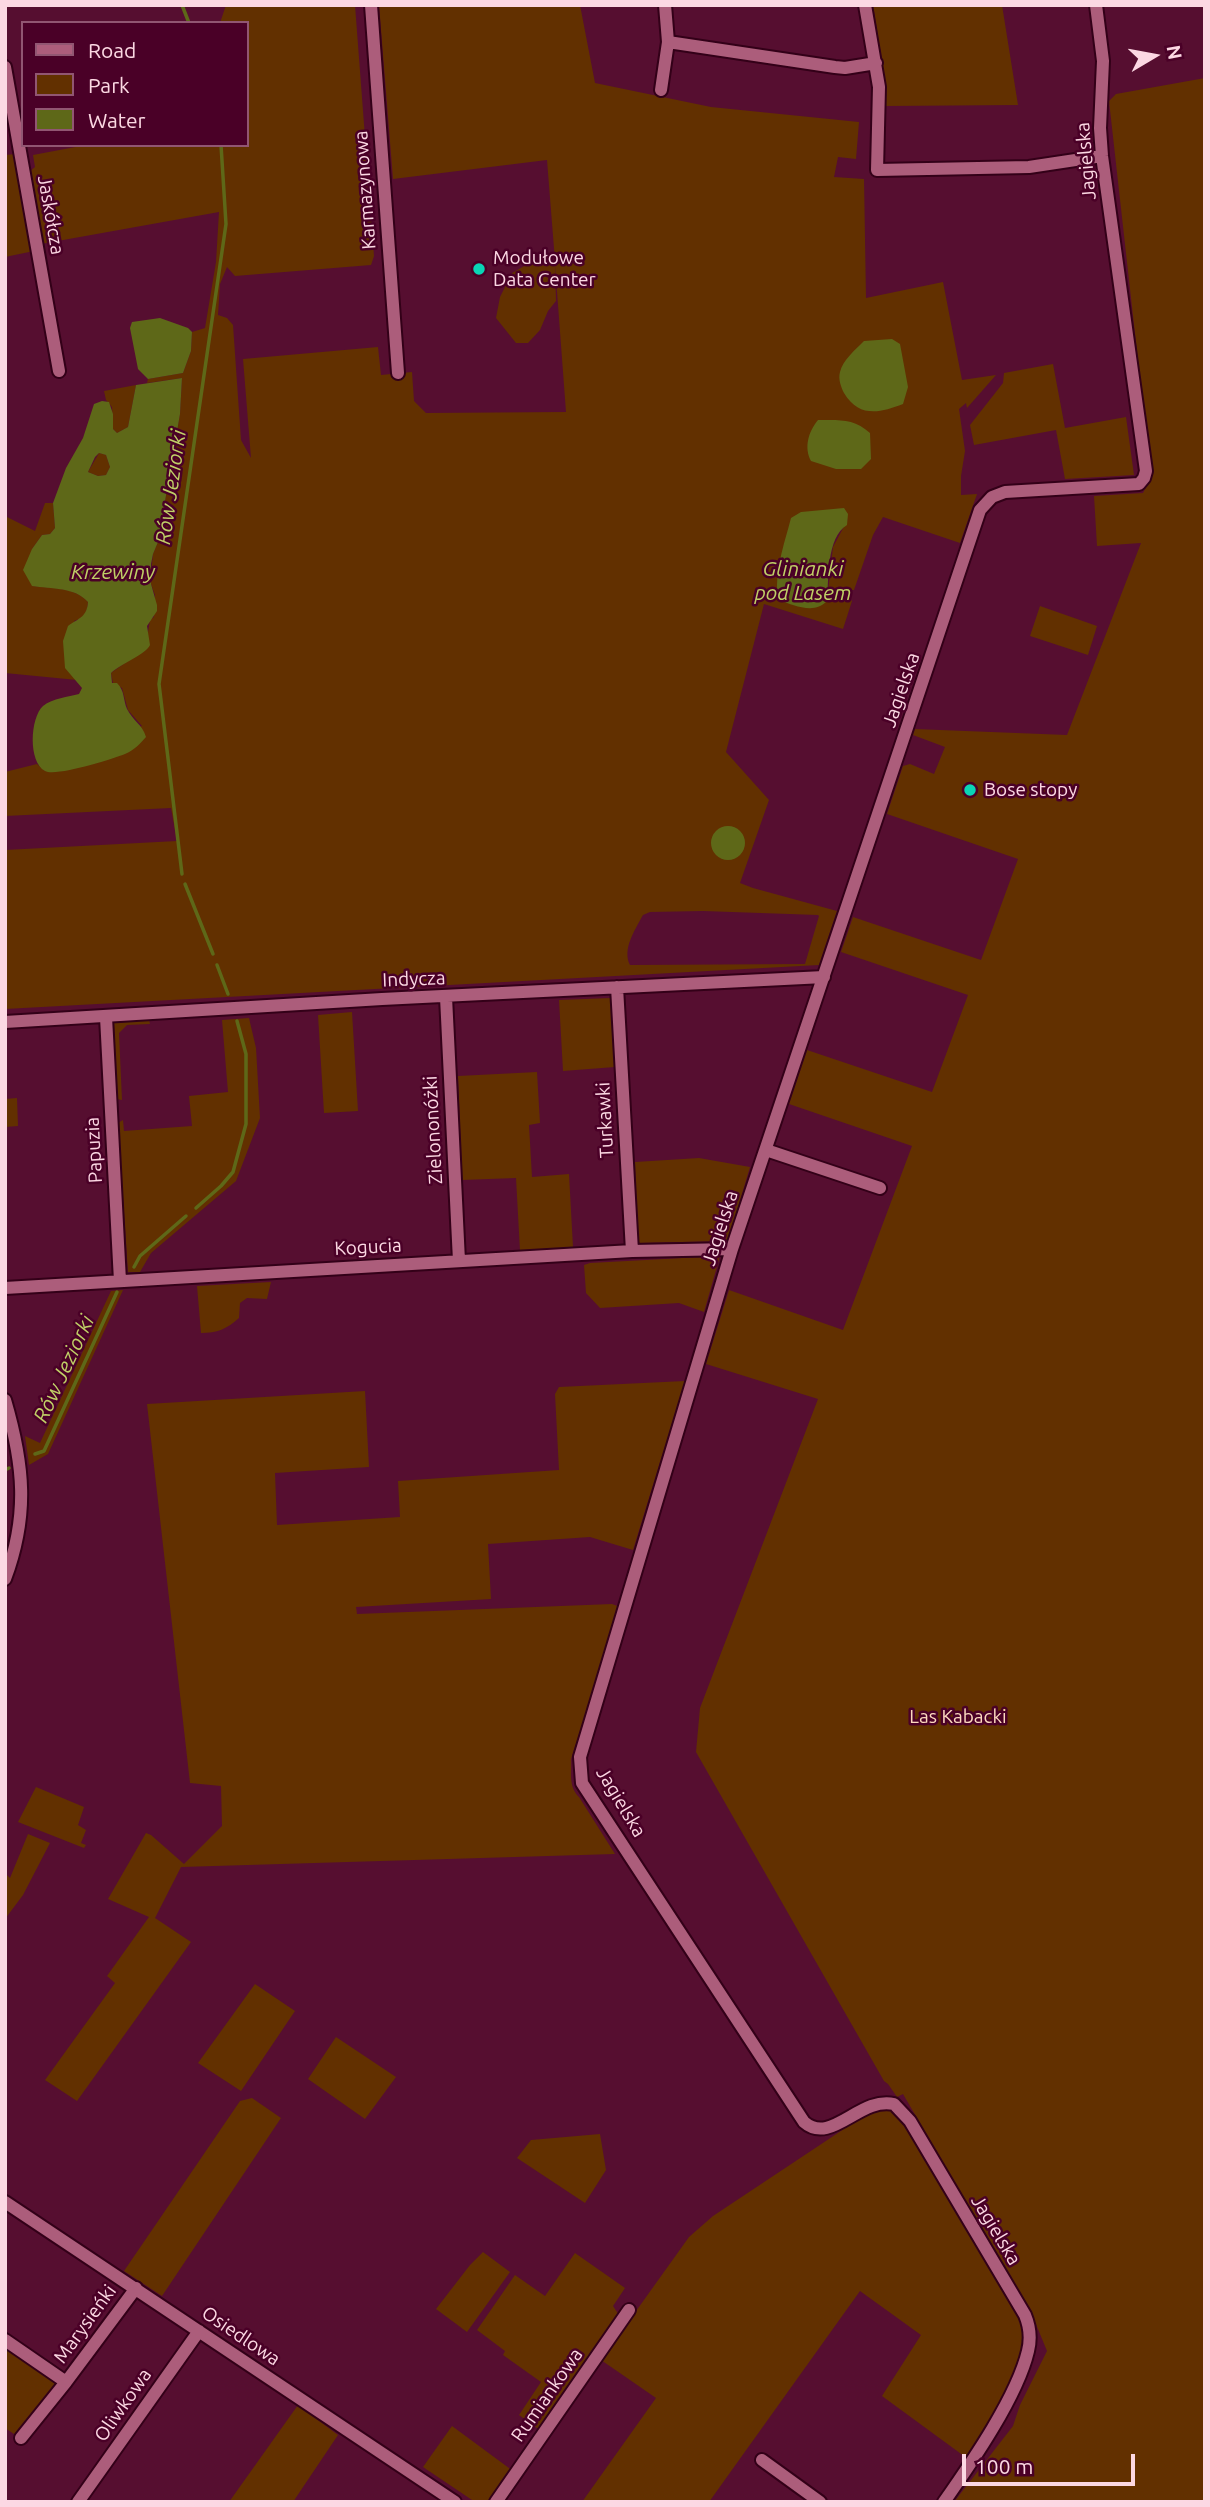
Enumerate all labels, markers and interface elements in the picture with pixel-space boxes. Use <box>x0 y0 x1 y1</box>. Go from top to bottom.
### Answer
legend <box>21 21 248 147</box>
north arrow <box>1119 21 1189 91</box>
text: Road <box>88 38 136 62</box>
text: N <box>1163 43 1187 61</box>
text: Park <box>88 73 130 97</box>
text: Water <box>88 108 146 132</box>
street label: Jagielska <box>1071 121 1101 201</box>
street label: Karmazynowa <box>349 130 381 250</box>
street label: Jaskółcza <box>33 174 69 256</box>
place label: Modułowe Data Center <box>493 247 596 291</box>
marker: Modułowe Data Center <box>471 261 487 277</box>
water label: Rów Jeziorki <box>150 428 192 546</box>
water label: Glinianki pod Lasem <box>755 556 851 606</box>
water label: Krzewiny <box>71 559 155 585</box>
street label: Jagielska <box>878 650 924 730</box>
place label: Bose stopy <box>984 779 1077 801</box>
marker: Bose stopy <box>962 782 978 798</box>
street label: Indycza <box>382 967 446 991</box>
street label: Zielononóżki <box>419 1075 447 1185</box>
street label: Turkawki <box>592 1081 618 1159</box>
street label: Papuzia <box>81 1116 107 1184</box>
street label: Jagielska <box>697 1188 743 1268</box>
street label: Kogucia <box>334 1234 402 1260</box>
water label: Rów Jeziorki <box>28 1311 100 1427</box>
park label: Las Kabacki <box>909 1706 1007 1728</box>
street label: Jagielska <box>591 1763 651 1841</box>
street label: Jagielska <box>966 2191 1026 2269</box>
street label: Marysieńki <box>49 2280 121 2368</box>
street label: Osiedlowa <box>197 2301 285 2371</box>
street label: Rumiankowa <box>506 2344 588 2446</box>
street label: Oliwkowa <box>90 2364 156 2446</box>
scale bar <box>965 2440 1138 2484</box>
text: 100 m <box>975 2454 1033 2478</box>

